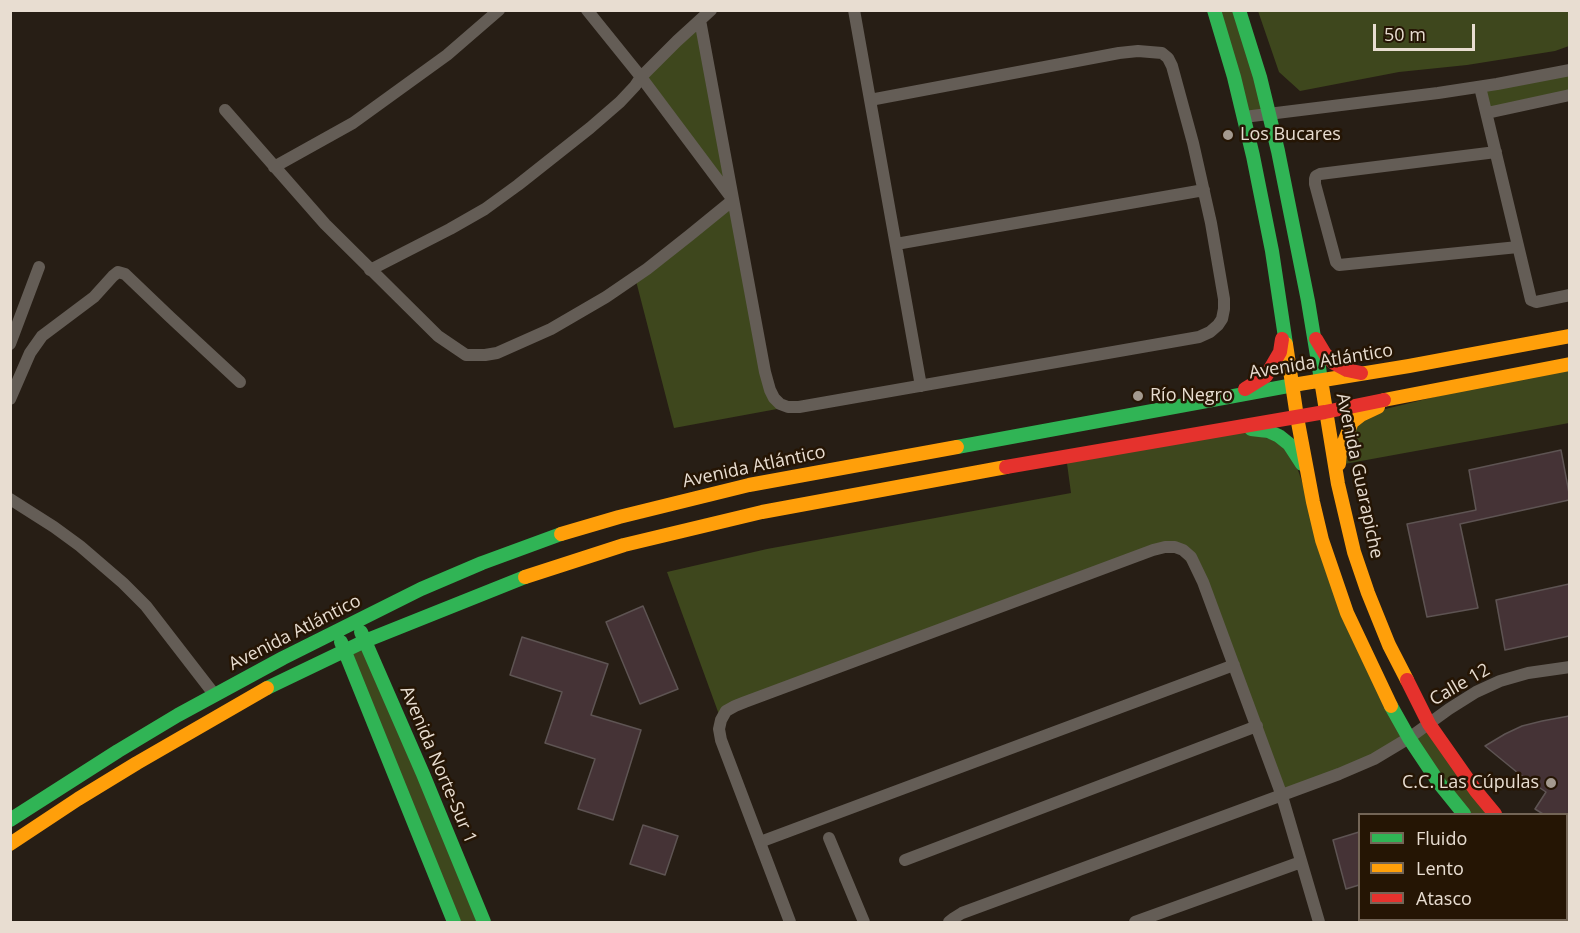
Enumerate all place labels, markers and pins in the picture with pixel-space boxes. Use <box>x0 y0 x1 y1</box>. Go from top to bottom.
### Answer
place label: Los Bucares <box>1240 124 1341 146</box>
marker: Los Bucares <box>1221 128 1235 142</box>
place label: Río Negro <box>1150 385 1233 407</box>
marker: Río Negro <box>1131 389 1145 403</box>
place label: C.C. Las Cúpulas <box>1402 772 1539 794</box>
marker: C.C. Las Cúpulas <box>1544 776 1558 790</box>

